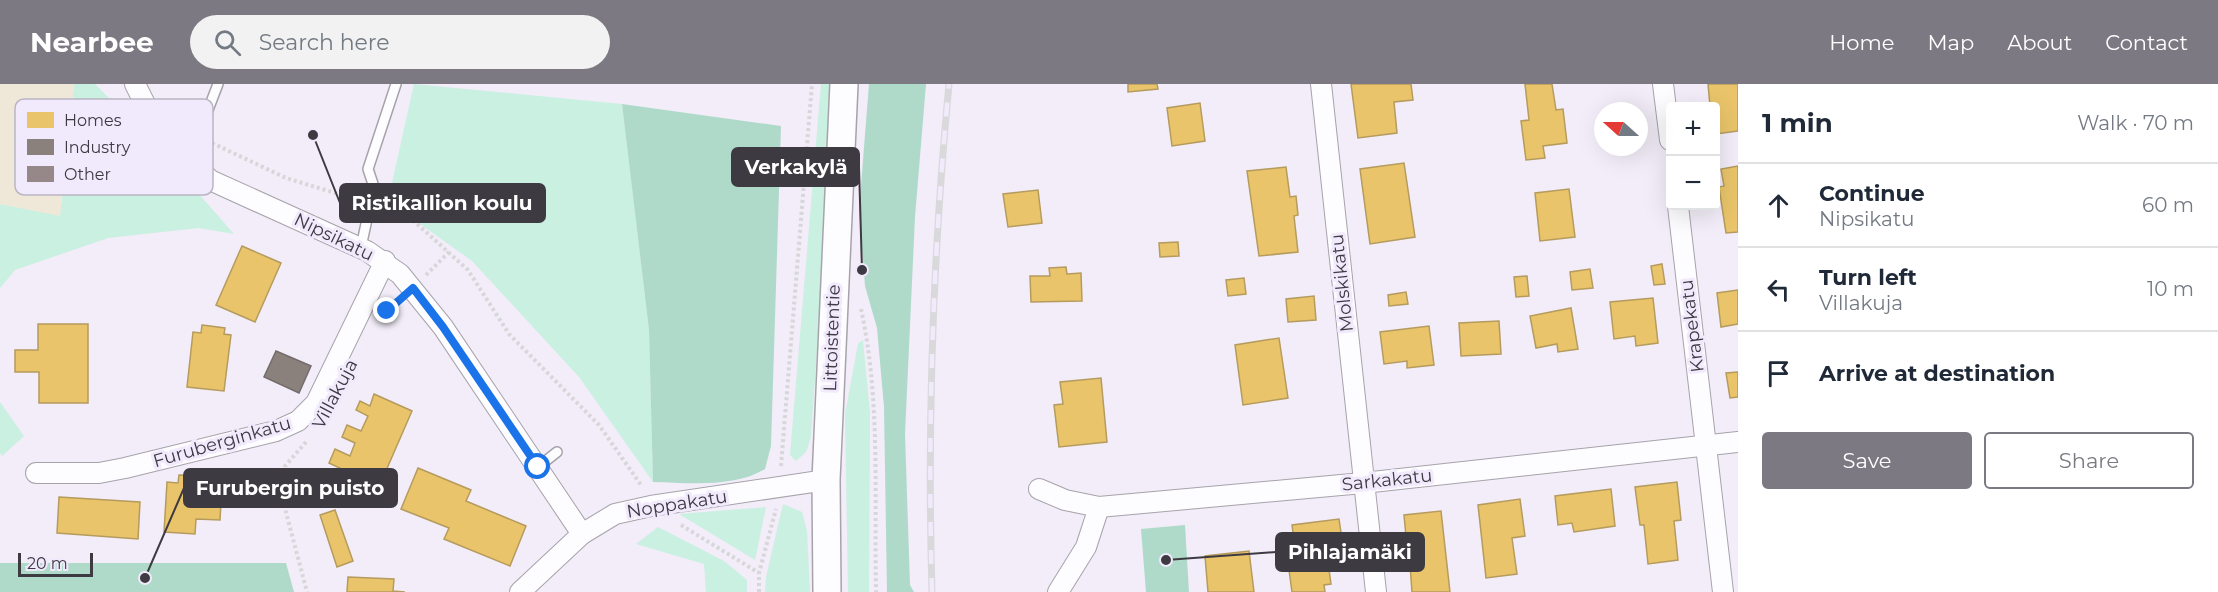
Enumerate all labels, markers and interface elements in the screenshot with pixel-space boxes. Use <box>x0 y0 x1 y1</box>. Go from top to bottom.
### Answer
search box <box>190 15 610 69</box>
text: Nearbee <box>30 25 154 59</box>
icon: search <box>211 26 244 59</box>
text: Search here <box>259 29 390 56</box>
text: Home <box>1829 30 1894 55</box>
text: Map <box>1927 30 1974 55</box>
text: About <box>2007 30 2072 55</box>
text: Contact <box>2105 30 2188 55</box>
legend <box>15 99 213 195</box>
north arrow <box>1594 102 1648 156</box>
map controls <box>1666 102 1720 210</box>
button: + <box>1666 102 1720 156</box>
text: 1 min <box>1762 107 1833 139</box>
text: Homes <box>64 111 122 130</box>
text: Walk · 70 m <box>2077 111 2194 135</box>
text: Industry <box>64 138 131 157</box>
callout: Verkakylä <box>732 148 859 186</box>
text: Verkakylä <box>743 155 848 179</box>
button: − <box>1666 156 1720 210</box>
text: Other <box>64 165 111 184</box>
text: Continue <box>1819 180 1925 207</box>
callout: Ristikallion koulu <box>340 184 545 222</box>
icon: ahead <box>1762 189 1795 222</box>
text: Ristikallion koulu <box>351 191 533 215</box>
text: 60 m <box>2142 193 2194 217</box>
text: Nipsikatu <box>1819 207 1914 231</box>
street label: Nipsikatu <box>291 208 377 266</box>
street label: Molskikatu <box>1326 233 1358 333</box>
text: Turn left <box>1819 264 1917 291</box>
icon: left <box>1762 273 1795 306</box>
text: 10 m <box>2147 277 2194 301</box>
street label: Krapekatu <box>1675 278 1709 374</box>
street label: Littoistentie <box>819 284 845 392</box>
text: Villakuja <box>1819 291 1903 315</box>
route end <box>373 297 399 323</box>
street label: Villakuja <box>308 355 362 433</box>
icon: arrive <box>1762 357 1795 390</box>
text: Arrive at destination <box>1819 360 2055 387</box>
street label: Furuberginkatu <box>150 412 294 472</box>
button: Save <box>1762 432 1972 489</box>
button: Share <box>1984 432 2194 489</box>
route start <box>524 453 550 479</box>
street label: Sarkakatu <box>1341 464 1433 496</box>
callout: Furubergin puisto <box>184 469 397 507</box>
text: Furubergin puisto <box>196 476 384 500</box>
street label: Noppakatu <box>625 485 729 523</box>
callout: Pihlajamäki <box>1276 533 1424 571</box>
text: Pihlajamäki <box>1288 540 1412 564</box>
scale bar <box>18 550 93 578</box>
text: 20 m <box>27 554 68 573</box>

